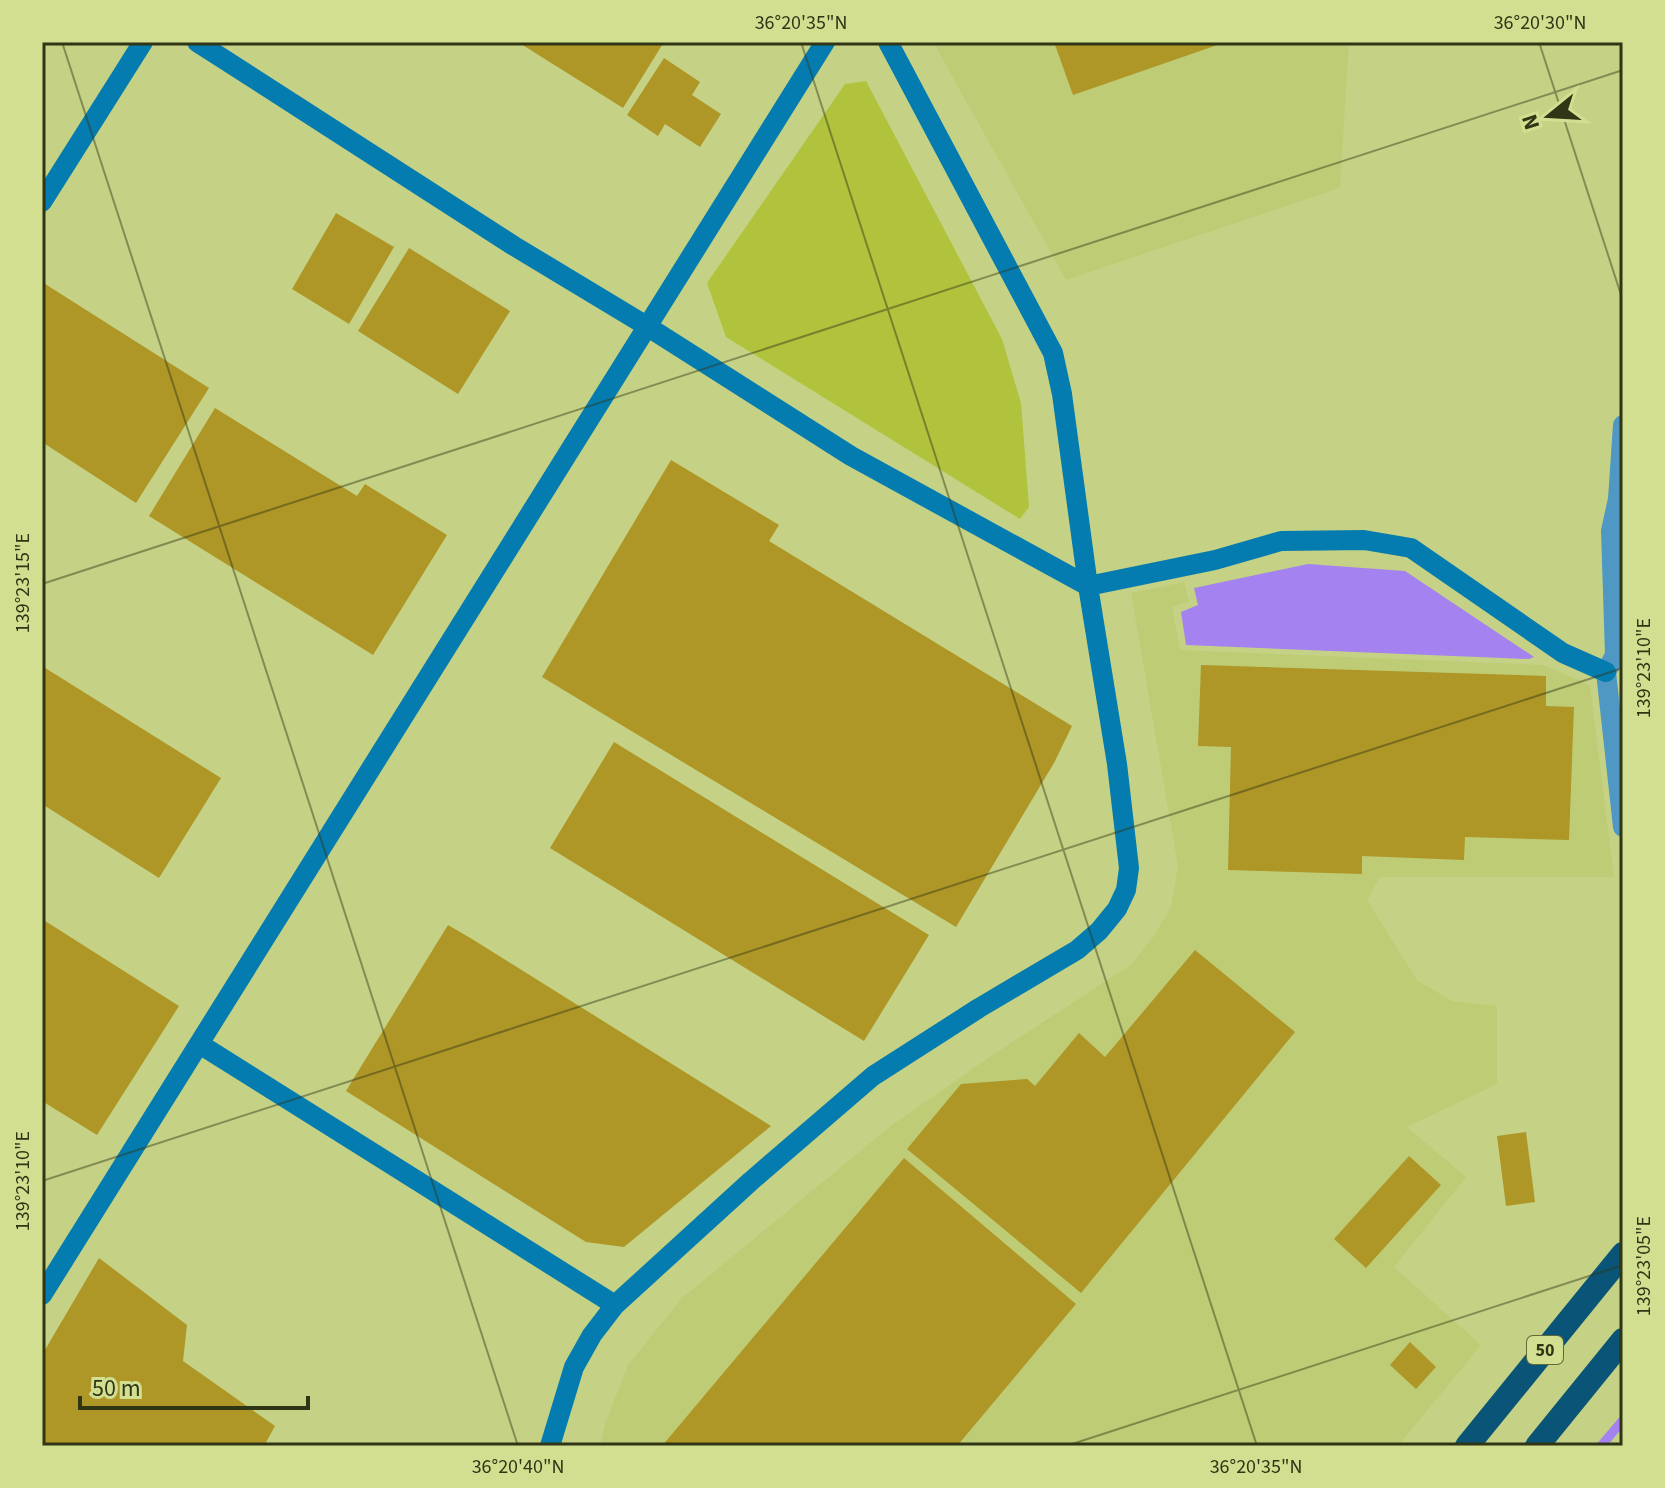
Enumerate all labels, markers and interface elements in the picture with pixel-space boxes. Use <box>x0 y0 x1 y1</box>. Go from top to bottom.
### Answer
text: 36°20'35"N <box>755 9 847 37</box>
text: 36°20'30"N <box>1494 9 1586 37</box>
north arrow <box>1509 76 1589 156</box>
text: N <box>1513 110 1548 134</box>
text: 139°23'15"E <box>9 533 37 633</box>
text: 139°23'10"E <box>1630 618 1658 718</box>
text: 139°23'10"E <box>9 1131 37 1231</box>
text: 139°23'05"E <box>1630 1216 1658 1316</box>
road number: 50 <box>1527 1336 1563 1364</box>
scale bar <box>80 1360 308 1410</box>
text: 50 m <box>92 1371 141 1406</box>
text: 36°20'40"N <box>472 1453 564 1481</box>
text: 36°20'35"N <box>1210 1453 1302 1481</box>

